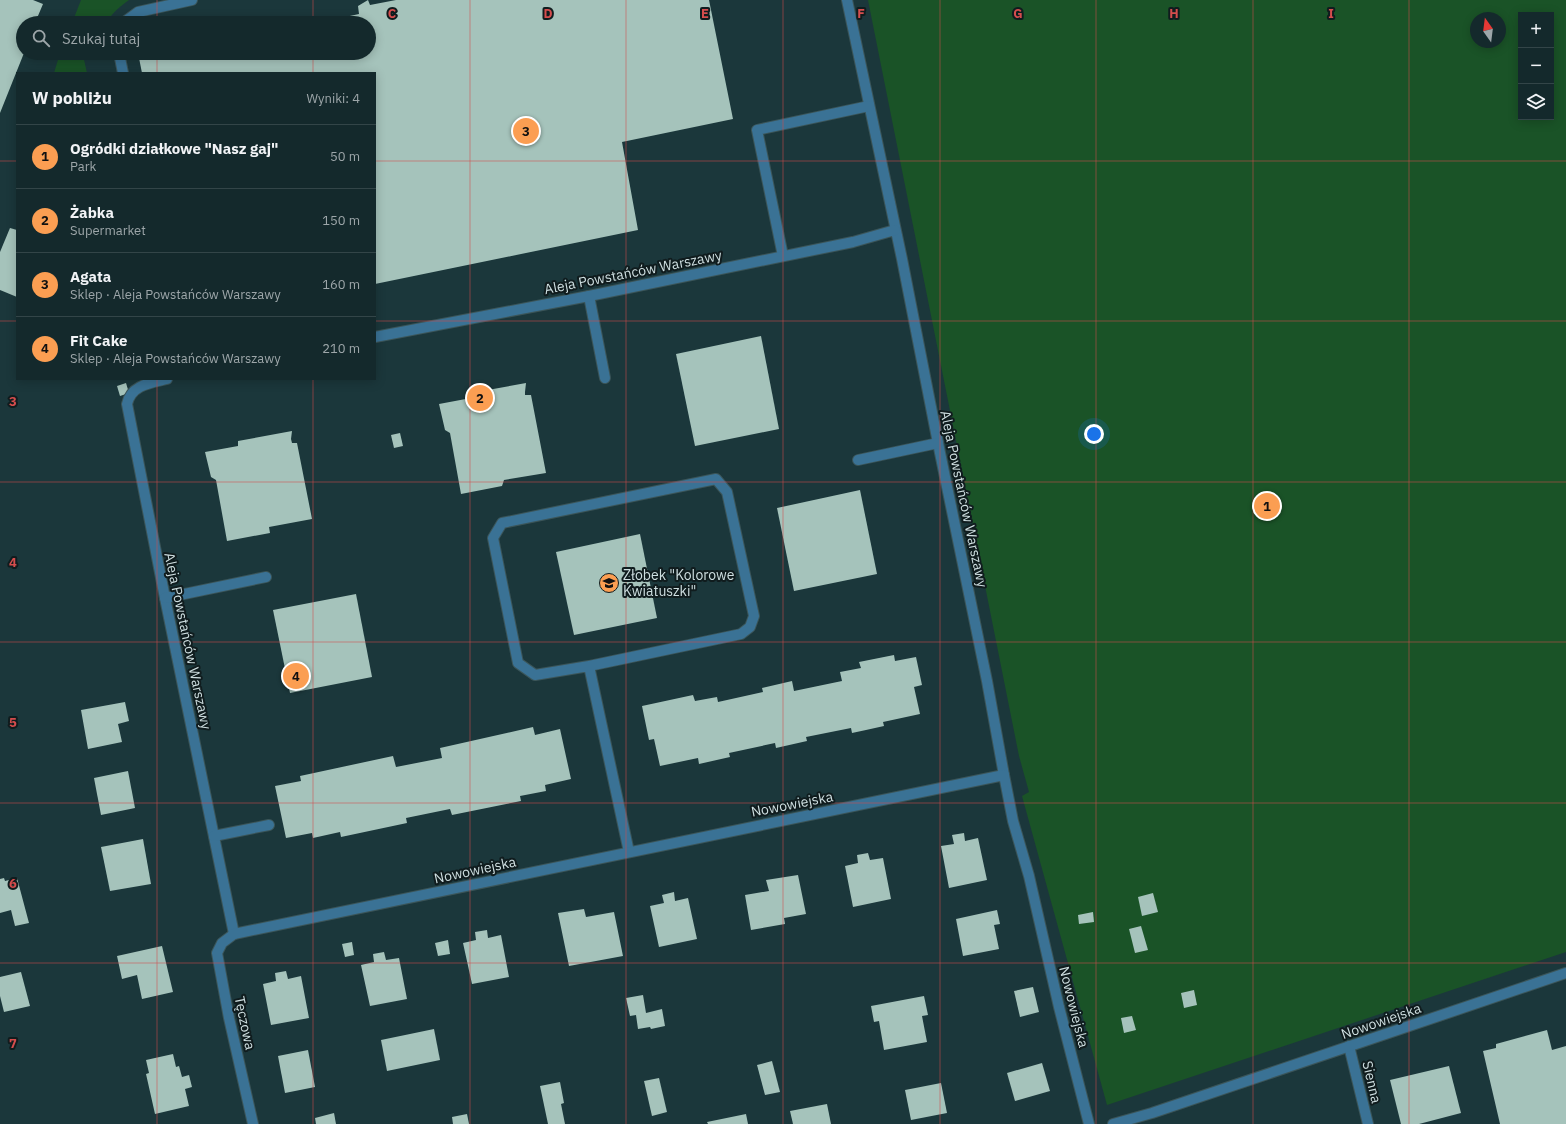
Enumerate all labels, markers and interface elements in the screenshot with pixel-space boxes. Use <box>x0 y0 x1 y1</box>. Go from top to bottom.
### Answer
text: C <box>388 5 397 22</box>
text: D <box>543 5 553 22</box>
text: E <box>701 5 709 22</box>
text: F <box>857 5 865 22</box>
text: G <box>1013 5 1023 22</box>
text: H <box>1169 5 1179 22</box>
text: I <box>1328 5 1334 22</box>
north arrow <box>1470 12 1506 48</box>
map controls <box>1518 12 1554 120</box>
button: + <box>1518 12 1554 48</box>
search box <box>16 16 376 60</box>
icon: search <box>30 27 52 49</box>
text: Szukaj tutaj <box>62 29 140 48</box>
button: − <box>1518 48 1554 84</box>
button: layers <box>1518 84 1554 120</box>
text: W pobliżu <box>32 87 112 109</box>
text: Wyniki: 4 <box>307 90 360 107</box>
pin: 3 <box>513 116 539 146</box>
text: Ogródki działkowe "Nasz gaj" <box>70 139 278 158</box>
text: 1 <box>41 148 49 165</box>
text: 50 m <box>330 148 360 165</box>
text: Park <box>70 158 96 175</box>
text: Żabka <box>70 203 114 222</box>
text: 2 <box>41 212 49 229</box>
text: 150 m <box>322 212 360 229</box>
text: Supermarket <box>70 222 146 239</box>
street label: Aleja Powstańców Warszawy <box>543 246 723 298</box>
text: Agata <box>70 267 111 286</box>
text: 3 <box>41 276 49 293</box>
text: 160 m <box>322 276 360 293</box>
text: Sklep · Aleja Powstańców Warszawy <box>70 286 281 303</box>
text: Fit Cake <box>70 331 127 350</box>
text: 4 <box>41 340 49 357</box>
text: 210 m <box>322 340 360 357</box>
text: Sklep · Aleja Powstańców Warszawy <box>70 350 281 367</box>
pin: 2 <box>467 383 493 413</box>
text: 3 <box>9 393 17 410</box>
street label: Aleja Powstańców Warszawy <box>936 409 992 589</box>
your location <box>1084 424 1104 444</box>
pin: 1 <box>1254 491 1280 521</box>
street label: Aleja Powstańców Warszawy <box>160 551 216 731</box>
text: 4 <box>9 554 17 571</box>
place label: Złobek "Kolorowe Kwiatuszki" <box>623 566 735 600</box>
school or university icon: Złobek "Kolorowe Kwiatuszki" <box>598 572 620 594</box>
pin: 4 <box>283 661 309 691</box>
text: 5 <box>9 714 17 731</box>
street label: Nowowiejska <box>749 787 835 821</box>
street label: Nowowiejska <box>432 852 518 887</box>
text: 6 <box>9 875 17 892</box>
street label: Nowowiejska <box>1055 964 1093 1050</box>
street label: Tęczowa <box>231 995 260 1052</box>
street label: Nowowiejska <box>1339 999 1424 1043</box>
text: 7 <box>9 1035 17 1052</box>
street label: Sienna <box>1358 1059 1386 1105</box>

